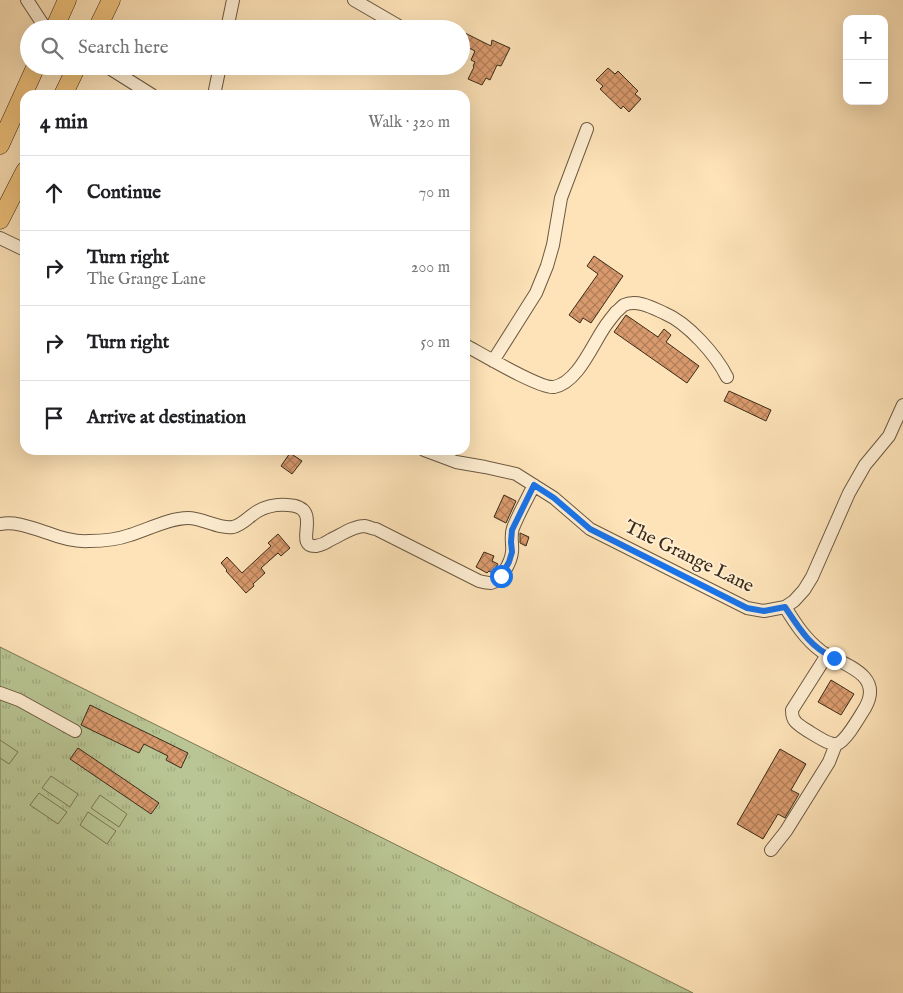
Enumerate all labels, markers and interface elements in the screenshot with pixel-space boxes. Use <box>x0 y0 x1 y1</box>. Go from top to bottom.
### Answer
map controls <box>843 15 888 105</box>
button: + <box>843 15 888 60</box>
search box <box>20 20 470 75</box>
icon: search <box>38 34 66 62</box>
text: Search here <box>78 36 169 60</box>
button: − <box>843 60 888 105</box>
text: 4 min <box>40 109 88 136</box>
text: Walk · 320 m <box>368 113 450 133</box>
icon: ahead <box>40 179 68 207</box>
text: Continue <box>87 181 161 205</box>
text: 70 m <box>419 183 450 203</box>
text: Turn right <box>87 246 169 270</box>
icon: right <box>40 254 68 282</box>
text: 200 m <box>411 258 450 278</box>
text: The Grange Lane <box>87 270 206 290</box>
icon: right <box>40 329 68 357</box>
text: Turn right <box>87 331 169 355</box>
text: 50 m <box>421 333 450 353</box>
icon: arrive <box>40 404 68 432</box>
text: Arrive at destination <box>87 406 246 430</box>
street label: The Grange Lane <box>620 515 758 599</box>
route start <box>490 565 513 588</box>
route end <box>823 647 846 670</box>

